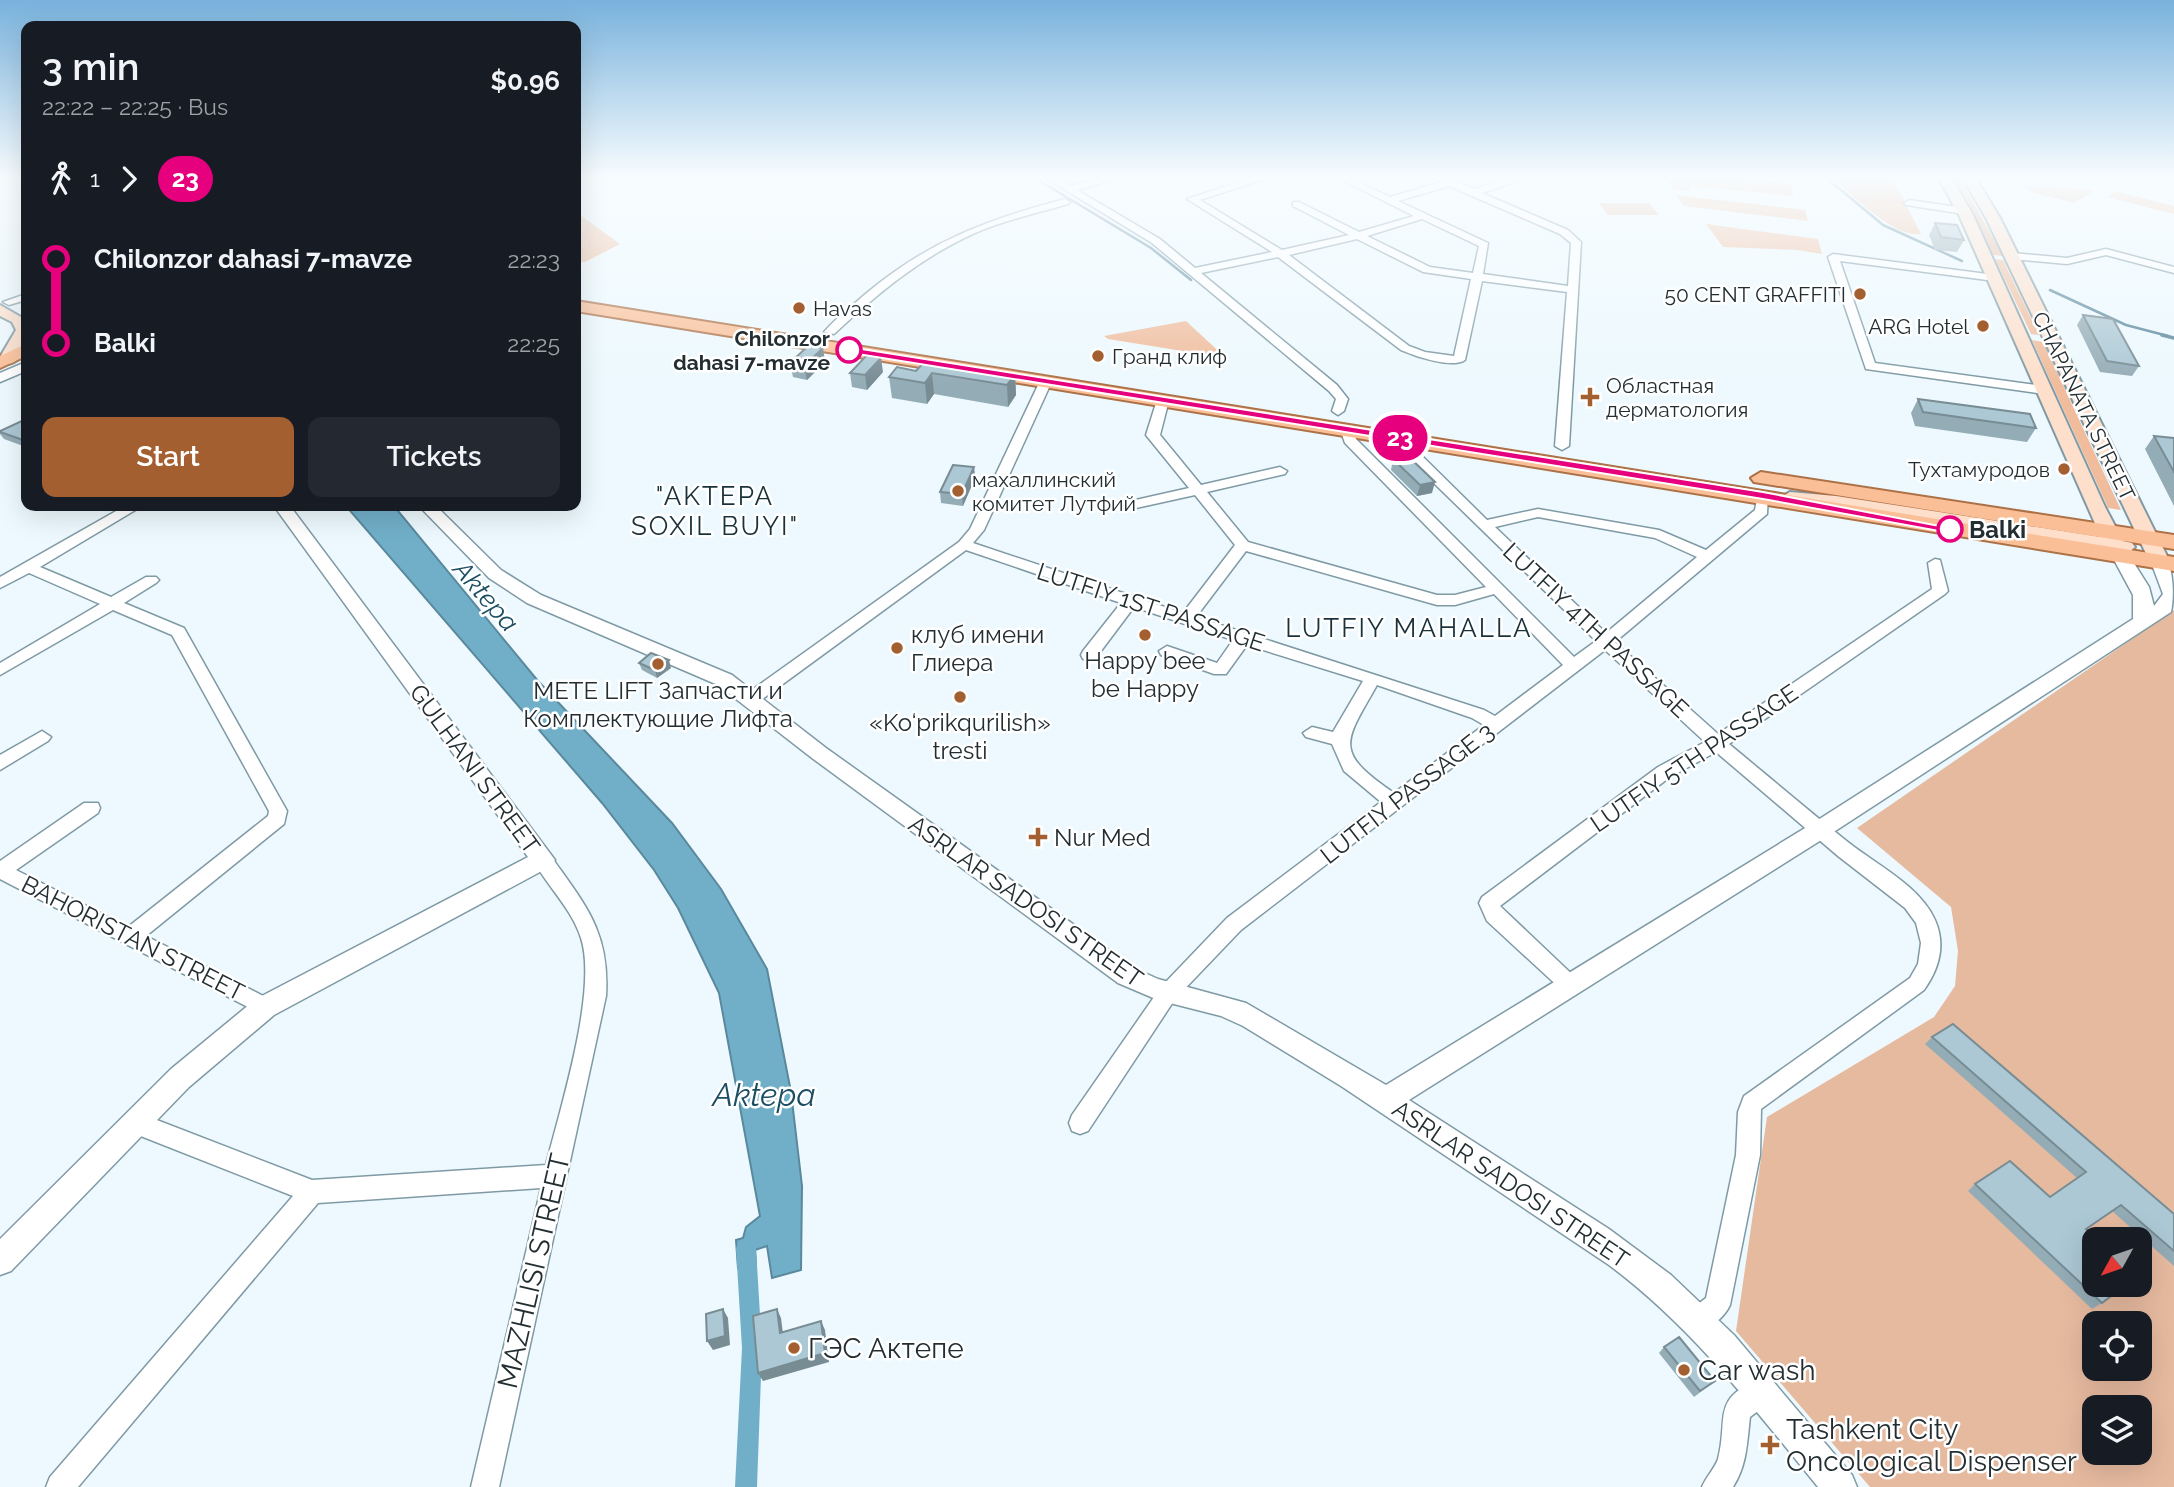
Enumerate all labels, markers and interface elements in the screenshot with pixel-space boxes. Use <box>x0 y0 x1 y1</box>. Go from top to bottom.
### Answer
text: 3 min <box>42 44 139 89</box>
text: $0.96 <box>491 66 560 96</box>
text: 22:22 – 22:25 · Bus <box>42 93 228 120</box>
icon: walk <box>42 160 80 198</box>
icon: forward <box>110 160 148 198</box>
text: 23 <box>172 164 199 193</box>
text: 1 <box>90 165 100 192</box>
text: Chilonzor dahasi 7-mavze <box>94 244 412 274</box>
text: 22:23 <box>507 246 560 273</box>
place label: 50 CENT GRAFFITI <box>1665 282 1846 307</box>
marker: 50 CENT GRAFFITI <box>1852 286 1868 302</box>
place label: Havas <box>813 296 872 321</box>
marker: Havas <box>791 300 807 316</box>
street label: CHAPANATA STREET <box>2027 307 2141 505</box>
place label: ARG Hotel <box>1868 314 1969 339</box>
marker: ARG Hotel <box>1975 318 1991 334</box>
place label: Chilonzor dahasi 7-mavze <box>673 326 830 375</box>
text: Balki <box>94 328 156 358</box>
text: 22:25 <box>507 330 560 357</box>
marker: Chilonzor dahasi 7-mavze <box>836 337 862 363</box>
place label: Гранд клиф <box>1112 344 1227 369</box>
marker: Гранд клиф <box>1090 348 1106 364</box>
place label: Областная дерматология <box>1606 373 1748 422</box>
marker: Областная дерматология <box>1580 387 1600 407</box>
line badge: 23 <box>1368 415 1432 461</box>
button: Start <box>42 417 294 497</box>
button: Tickets <box>308 417 560 497</box>
text: 23 <box>1387 423 1413 452</box>
place label: Тухтамуродов <box>1908 457 2050 482</box>
marker: Тухтамуродов <box>2056 461 2072 477</box>
place label: махаллинский комитет Лутфий <box>972 467 1136 516</box>
district label: "AKTEPA SOXIL BUYI" <box>631 481 799 541</box>
marker: махаллинский комитет Лутфий <box>950 483 966 499</box>
place label: Balki <box>1969 515 2026 544</box>
marker: Balki <box>1937 516 1963 542</box>
street label: LUTFIY 4TH PASSAGE <box>1497 536 1695 724</box>
water label: Aktepa <box>446 553 525 637</box>
street label: LUTFIY 1ST PASSAGE <box>1033 556 1269 658</box>
district label: LUTFIY MAHALLA <box>1285 613 1533 643</box>
place label: клуб имени Глиера <box>911 620 1044 677</box>
marker: Happy bee be Happy <box>1137 627 1153 643</box>
marker: клуб имени Глиера <box>889 640 905 656</box>
place label: Happy bee be Happy <box>1084 646 1206 703</box>
marker: METE LIFT Запчасти и Комплектующие Лифта <box>650 656 666 672</box>
place label: METE LIFT Запчасти и Комплектующие Лифта <box>523 676 793 733</box>
street label: LUTFIY 5TH PASSAGE <box>1585 678 1803 838</box>
street label: GULHANI STREET <box>404 679 546 860</box>
marker: «Ko‘prikqurilish» tresti <box>952 689 968 705</box>
place label: «Ko‘prikqurilish» tresti <box>869 708 1051 765</box>
street label: LUTFIY PASSAGE 3 <box>1315 716 1499 870</box>
street label: ASRLAR SADOSI STREET <box>903 809 1149 993</box>
place label: Nur Med <box>1054 823 1151 852</box>
marker: Nur Med <box>1028 827 1048 847</box>
street label: BAHORISTAN STREET <box>17 869 250 1007</box>
water label: Aktepa <box>710 1076 816 1113</box>
street label: ASRLAR SADOSI STREET <box>1387 1094 1635 1274</box>
street label: MAZHLISI STREET <box>491 1151 577 1391</box>
north arrow <box>2082 1227 2152 1297</box>
map controls <box>2082 1227 2152 1465</box>
button: locate <box>2082 1311 2152 1381</box>
place label: ГЭС Актепe <box>808 1332 964 1365</box>
marker: ГЭС Актепe <box>786 1340 802 1356</box>
place label: Car wash <box>1698 1354 1816 1387</box>
marker: Car wash <box>1676 1362 1692 1378</box>
button: layers <box>2082 1395 2152 1465</box>
place label: Tashkent City Oncological Dispenser <box>1786 1413 2077 1478</box>
marker: Tashkent City Oncological Dispenser <box>1760 1435 1780 1455</box>

